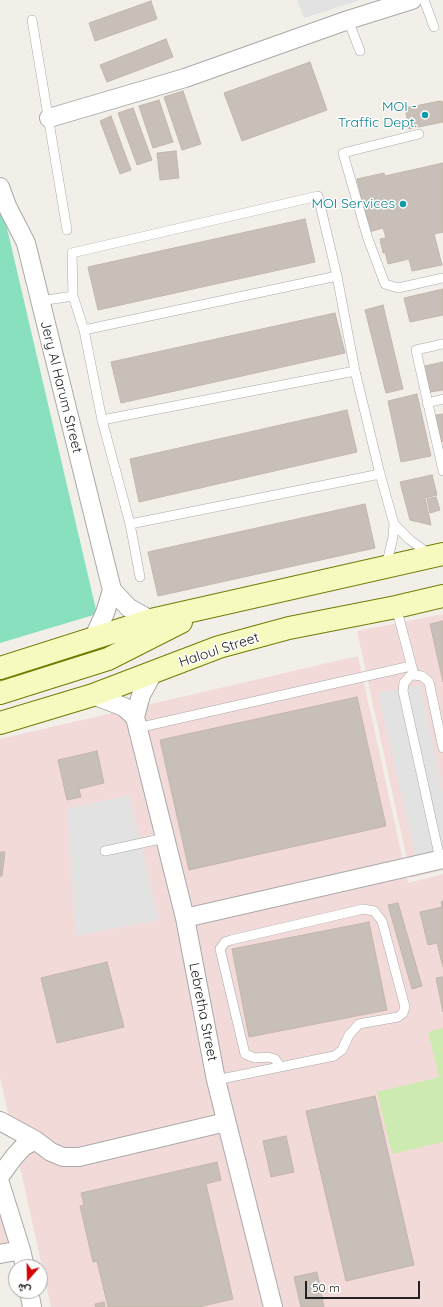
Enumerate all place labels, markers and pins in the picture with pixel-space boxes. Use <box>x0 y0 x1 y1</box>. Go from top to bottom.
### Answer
place label: MOI - Traffic Dept. <box>338 99 417 132</box>
marker: MOI - Traffic Dept. <box>420 110 430 120</box>
place label: MOI Services <box>311 196 395 212</box>
marker: MOI Services <box>398 199 408 209</box>

